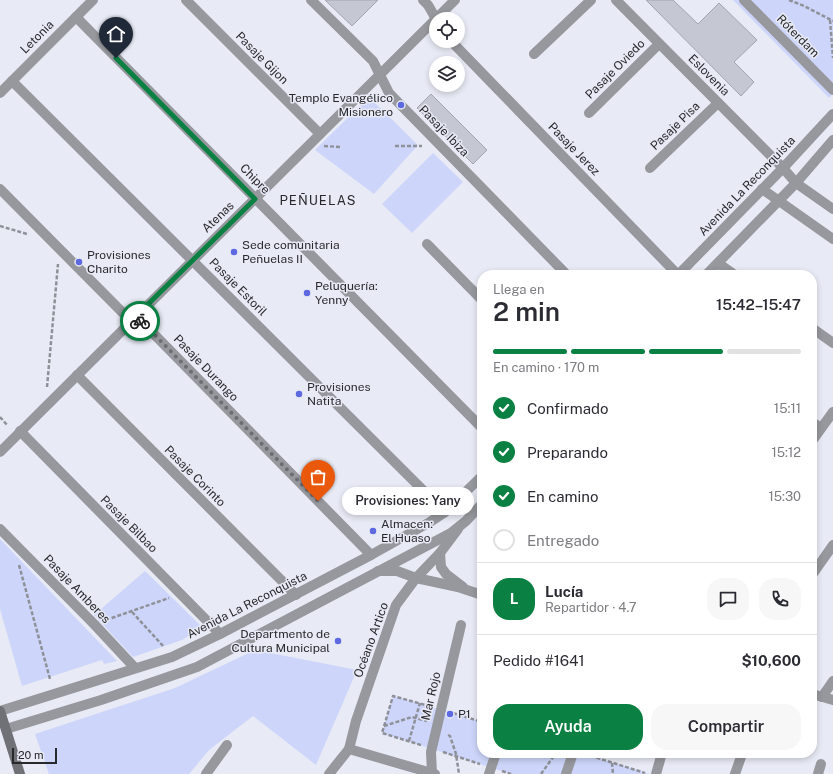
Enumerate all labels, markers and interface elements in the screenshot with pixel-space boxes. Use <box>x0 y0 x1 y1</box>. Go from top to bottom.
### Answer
map controls <box>429 12 465 92</box>
button: locate <box>429 12 465 48</box>
street label: Róterdam <box>774 12 822 60</box>
pin <box>99 17 133 58</box>
street label: Letonia <box>18 18 56 56</box>
icon: home <box>105 23 127 45</box>
street label: Pasaje Gijon <box>233 29 291 87</box>
street label: Pasaje Oviedo <box>582 36 648 102</box>
street label: Eslovenia <box>685 51 733 99</box>
button: layers <box>429 56 465 92</box>
place label: Templo Evangélico Misionero <box>289 91 393 119</box>
street label: Pasaje Pisa <box>647 99 703 153</box>
marker: Templo Evangélico Misionero <box>396 100 406 110</box>
street label: Pasaje Ibiza <box>416 103 472 159</box>
street label: Pasaje Jerez <box>545 120 603 179</box>
street label: Avenida La Reconquista <box>696 133 798 239</box>
street label: Chipre <box>237 161 273 197</box>
district label: PEÑUELAS <box>280 193 356 208</box>
street label: Atenas <box>199 199 237 235</box>
place label: Sede comunitaria Peñuelas II <box>242 238 340 266</box>
marker: Sede comunitaria Peñuelas II <box>229 247 239 257</box>
place label: Provisiones Charito <box>87 248 151 276</box>
street label: Pasaje Estoril <box>206 255 270 319</box>
marker: Provisiones Charito <box>74 257 84 267</box>
place label: Peluquería: Yenny <box>315 279 378 307</box>
text: Llega en <box>493 282 544 297</box>
marker: Peluquería: Yenny <box>302 288 312 298</box>
text: 2 min <box>493 296 560 327</box>
text: 15:42–15:47 <box>716 296 801 313</box>
courier <box>120 301 160 341</box>
icon: bike <box>129 310 151 332</box>
street label: Pasaje Durango <box>171 332 241 404</box>
text: En camino · 170 m <box>493 360 599 375</box>
place label: Provisiones Natita <box>307 380 371 408</box>
marker: Provisiones Natita <box>294 389 304 399</box>
icon: check <box>493 397 515 419</box>
text: Confirmado <box>527 400 608 417</box>
text: 15:11 <box>774 401 801 416</box>
icon: check <box>493 441 515 463</box>
street label: Pasaje Corinto <box>162 443 229 510</box>
text: Preparando <box>527 444 608 461</box>
text: 15:12 <box>771 445 801 460</box>
pin <box>301 460 335 501</box>
icon: bag <box>307 466 329 488</box>
icon: check <box>493 485 515 507</box>
callout: Provisiones: Yany <box>342 487 474 515</box>
text: En camino <box>527 488 599 505</box>
text: 15:30 <box>768 489 801 504</box>
street label: Pasaje Bilbao <box>98 493 161 556</box>
text: Provisiones: Yany <box>355 493 461 508</box>
place label: Almacen: El Huaso <box>381 517 433 545</box>
marker: Almacen: El Huaso <box>368 526 378 536</box>
text: Entregado <box>527 532 599 549</box>
street label: Pasaje Amberes <box>41 552 113 626</box>
street label: Avenida La Reconquista <box>185 569 309 641</box>
button: chat <box>707 578 749 620</box>
button: phone <box>759 578 801 620</box>
text: Lucía <box>545 583 583 600</box>
text: L <box>510 590 518 607</box>
street label: Océano Artico <box>351 600 391 680</box>
text: Repartidor · 4.7 <box>545 600 637 615</box>
place label: Departmento de Cultura Municipal <box>231 627 330 655</box>
marker: Departmento de Cultura Municipal <box>333 636 343 646</box>
text: Pedido #1641 <box>493 652 585 669</box>
text: $10,600 <box>741 652 801 669</box>
street label: Mar Rojo <box>419 670 443 722</box>
button: Ayuda <box>493 704 643 750</box>
button: Compartir <box>651 704 801 750</box>
place label: P1 <box>458 707 471 721</box>
marker: P1 <box>445 709 455 719</box>
scale bar <box>12 746 57 765</box>
text: 20 m <box>18 749 43 761</box>

